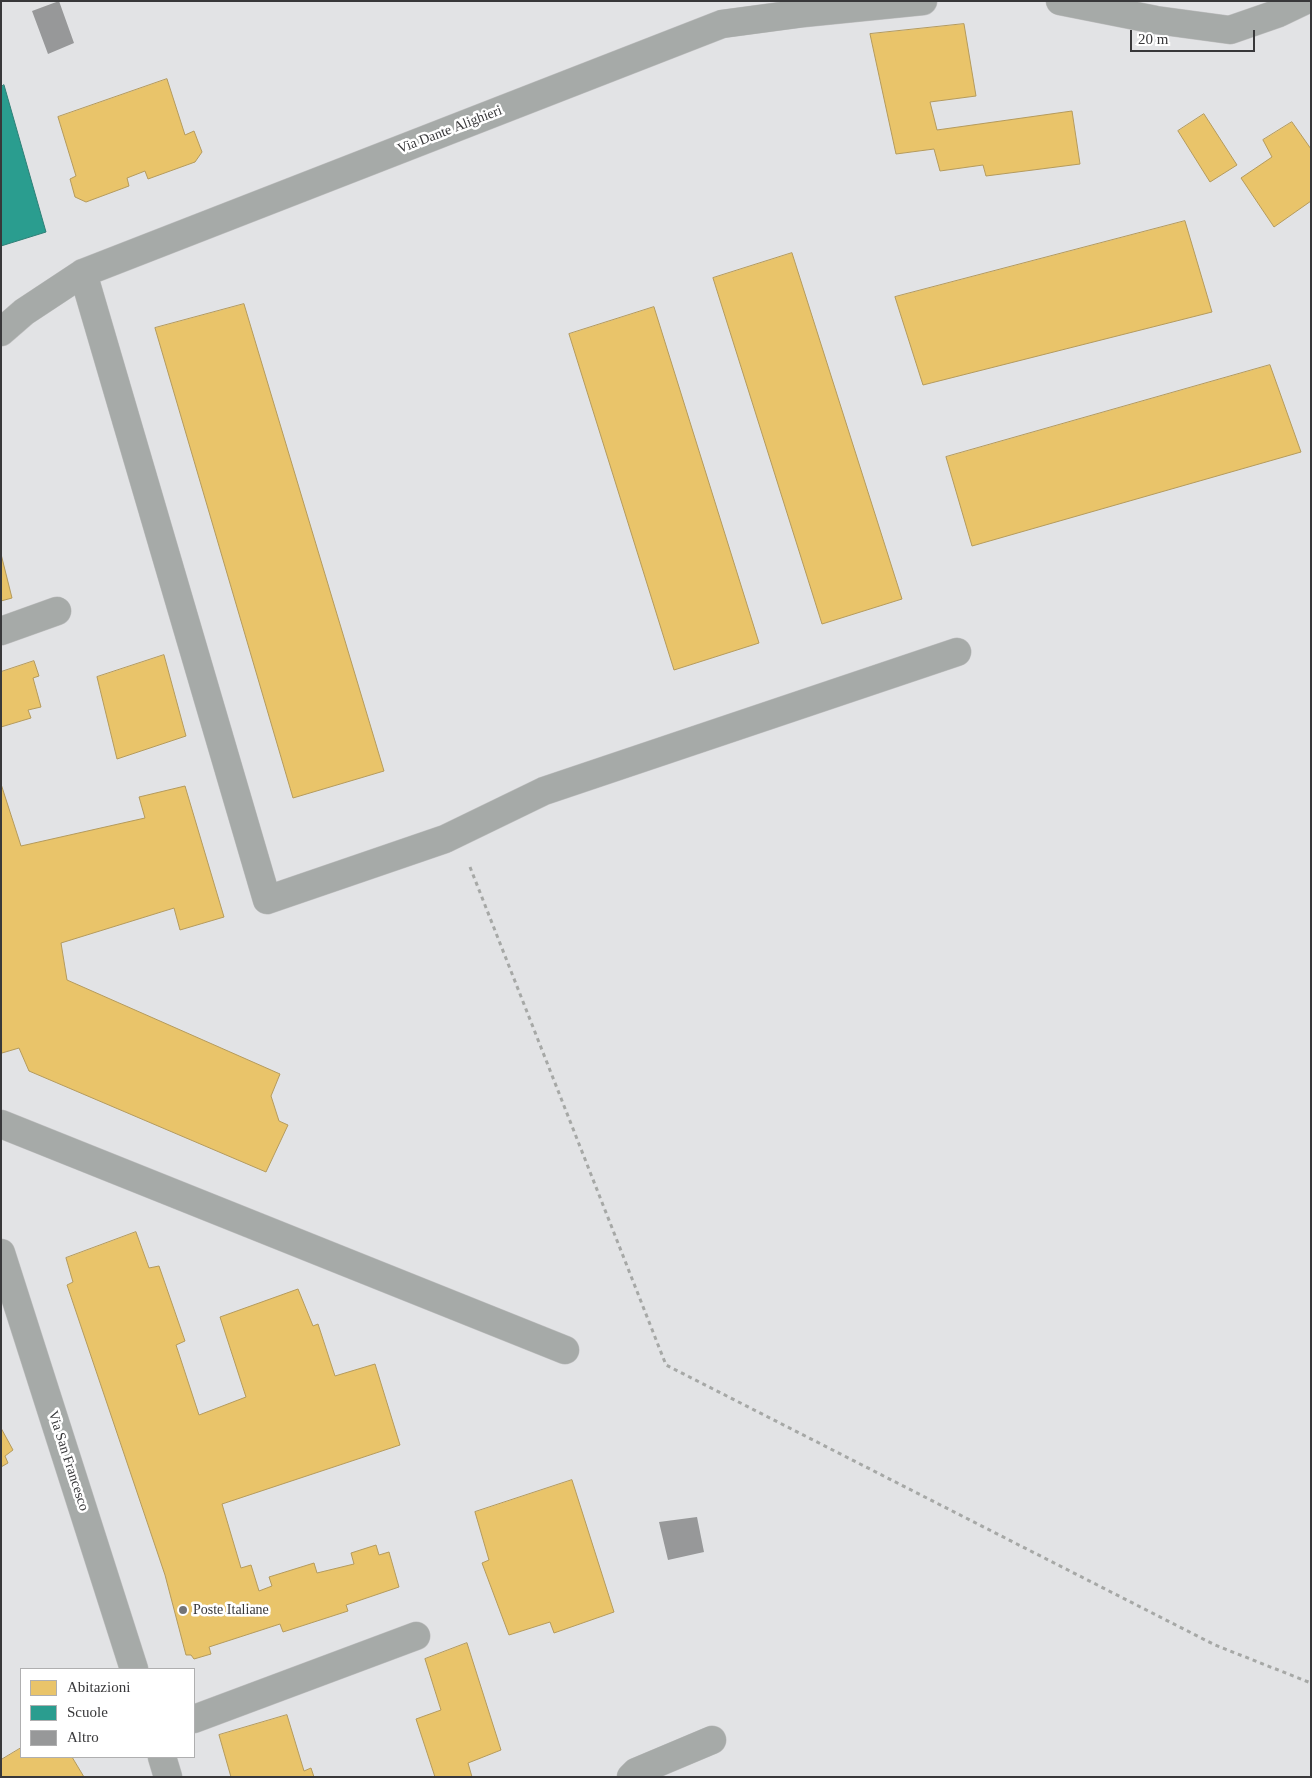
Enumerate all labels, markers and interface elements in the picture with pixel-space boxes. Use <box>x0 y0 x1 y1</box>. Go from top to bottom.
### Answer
scale bar <box>1132 20 1257 52</box>
text: 20 m <box>1138 31 1168 47</box>
street label: Via Dante Alighieri <box>395 102 505 158</box>
street label: Via San Francesco <box>44 1409 92 1513</box>
place label: Poste Italiane <box>193 1602 269 1618</box>
marker: Poste Italiane <box>177 1604 189 1616</box>
legend <box>20 1668 195 1758</box>
text: Abitazioni <box>67 1679 130 1695</box>
text: Scuole <box>67 1704 108 1720</box>
text: Altro <box>67 1729 99 1745</box>

